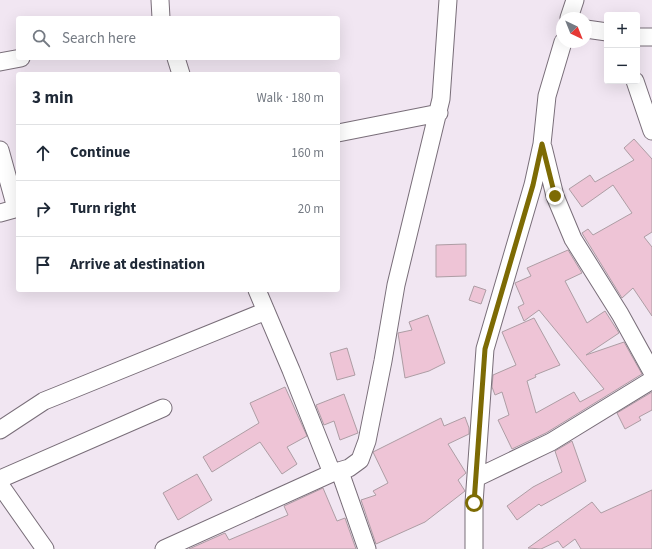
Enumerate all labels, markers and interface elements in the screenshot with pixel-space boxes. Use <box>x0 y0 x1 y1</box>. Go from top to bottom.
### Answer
north arrow <box>556 12 592 48</box>
map controls <box>604 12 640 84</box>
button: + <box>604 12 640 48</box>
search box <box>16 16 340 60</box>
icon: search <box>30 27 52 49</box>
text: Search here <box>62 28 136 49</box>
button: − <box>604 48 640 84</box>
text: 3 min <box>32 86 73 110</box>
text: Walk · 180 m <box>256 89 324 107</box>
icon: ahead <box>32 142 54 164</box>
text: Continue <box>70 142 130 163</box>
text: 160 m <box>291 144 324 162</box>
route end <box>546 187 564 205</box>
icon: right <box>32 198 54 220</box>
text: Turn right <box>70 198 136 219</box>
text: 20 m <box>298 200 324 218</box>
icon: arrive <box>32 254 54 276</box>
text: Arrive at destination <box>70 254 205 275</box>
route start <box>465 494 483 512</box>

